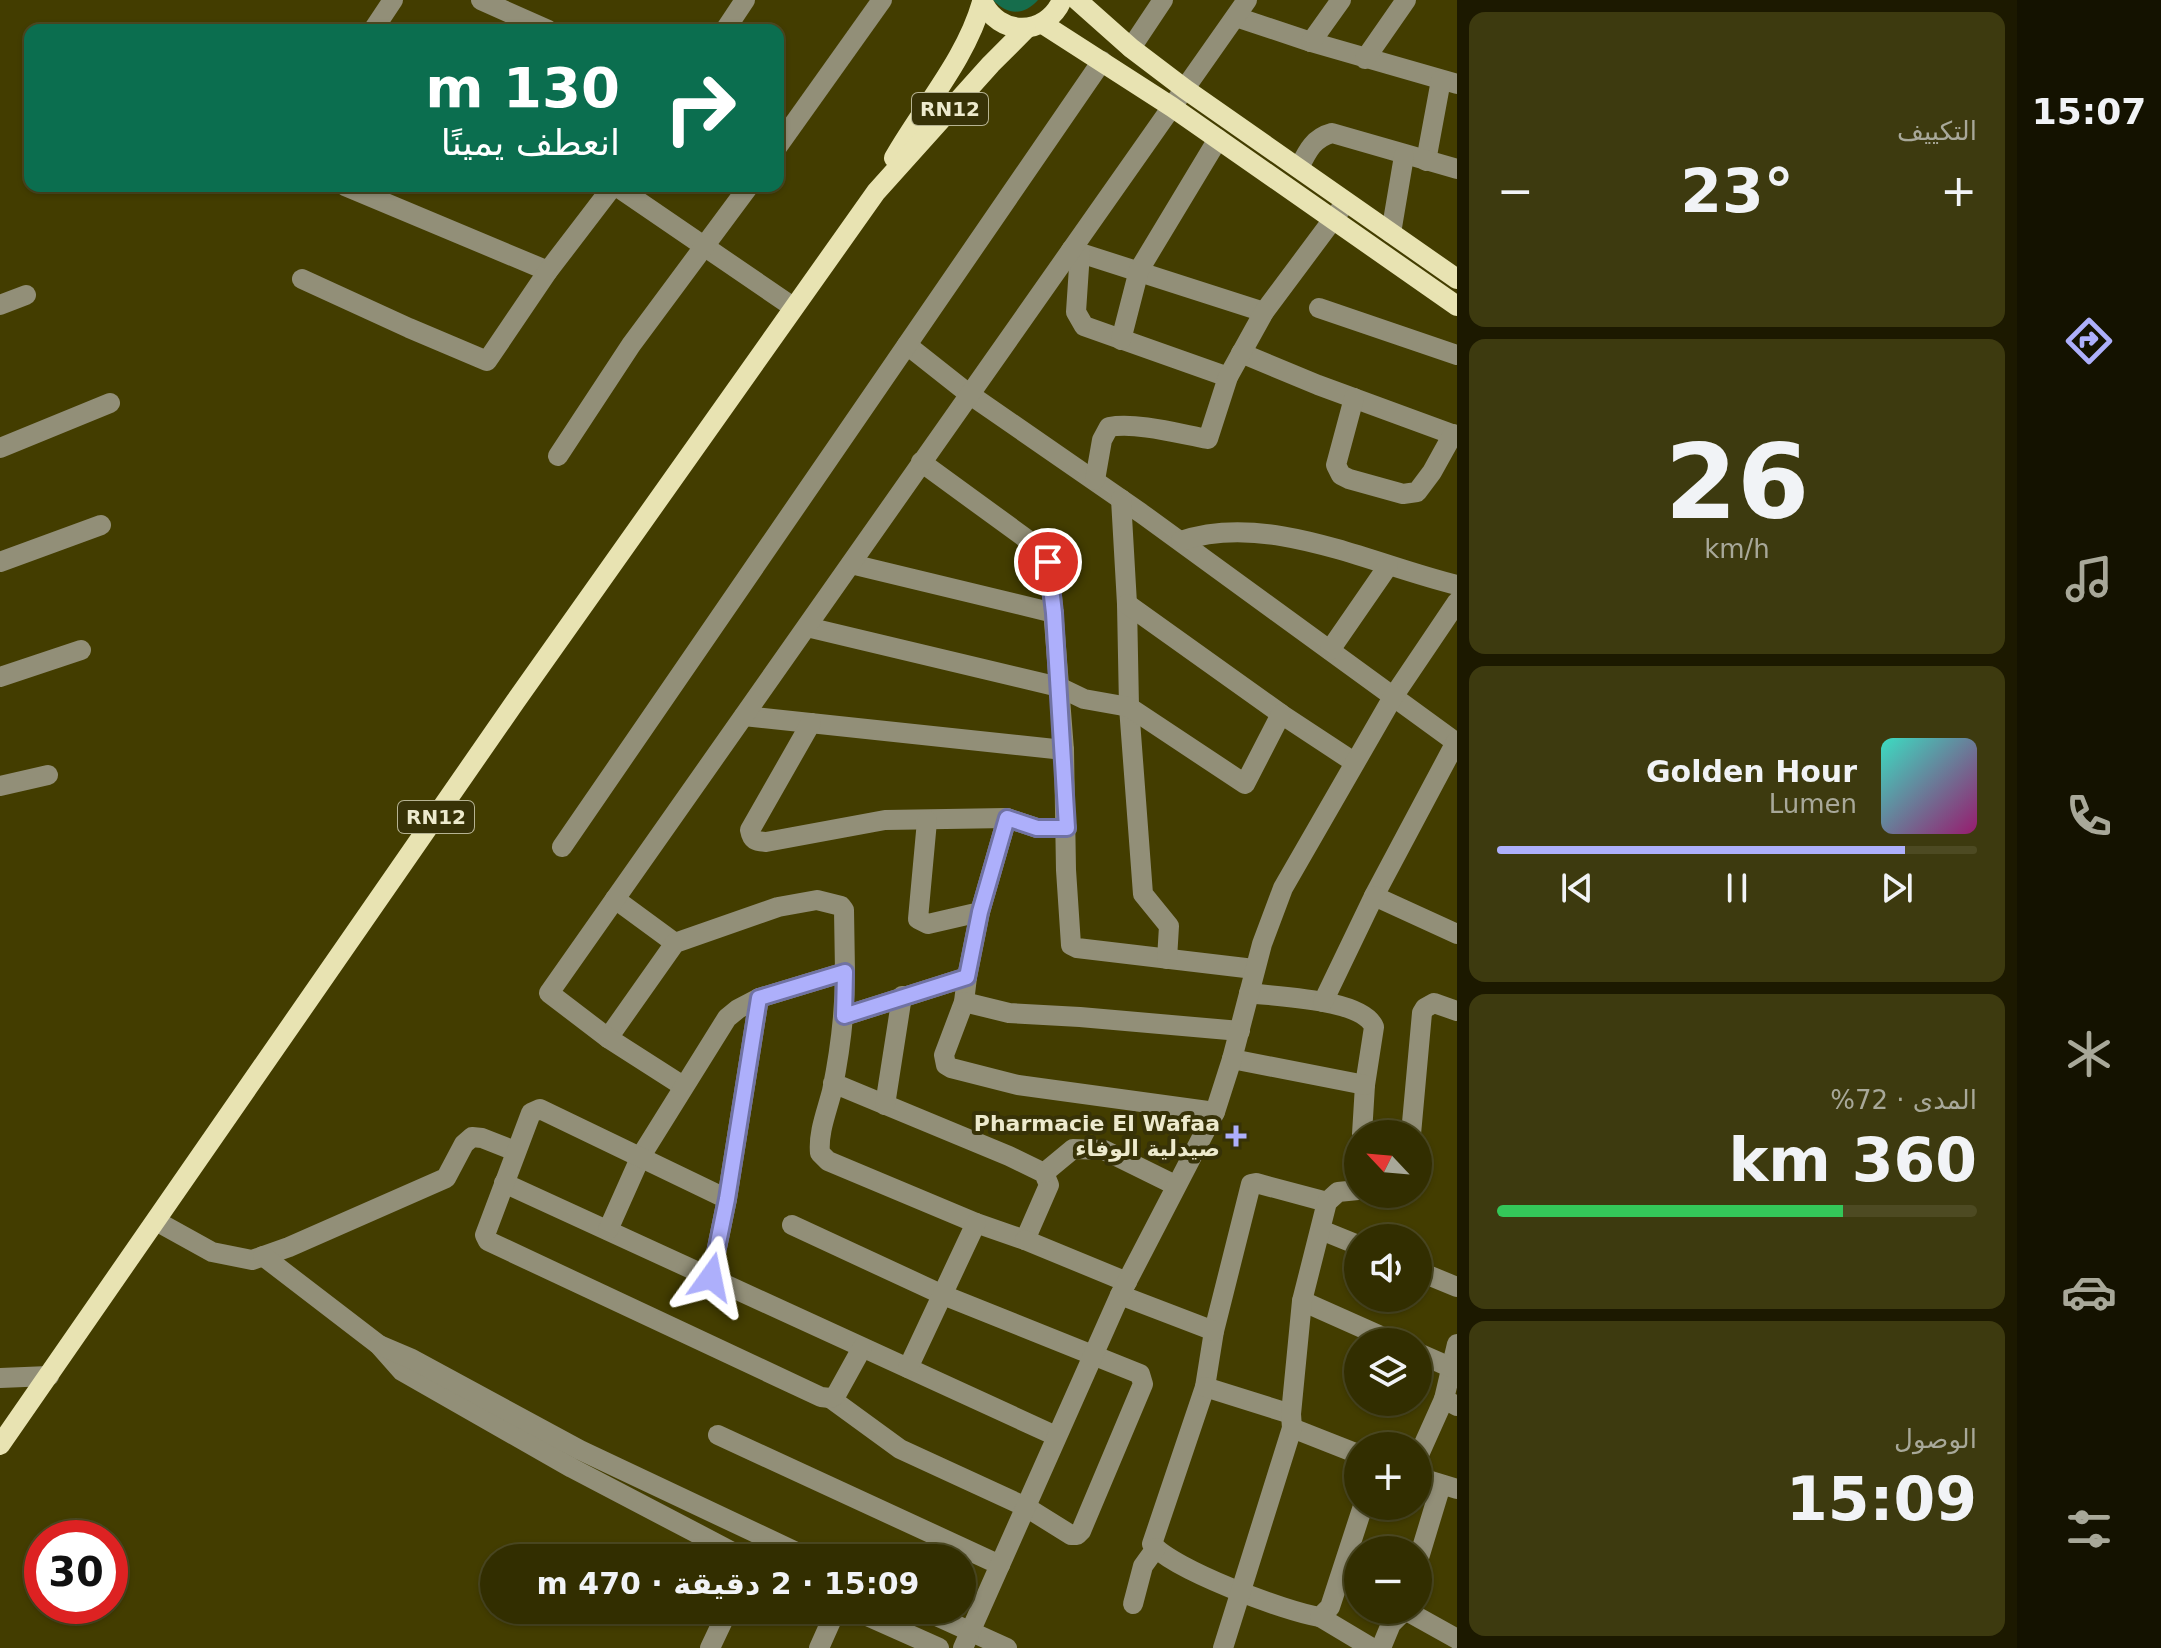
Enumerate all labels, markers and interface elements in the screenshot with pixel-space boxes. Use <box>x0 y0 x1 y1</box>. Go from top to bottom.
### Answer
text: 130 m <box>425 55 620 120</box>
icon: right <box>648 56 752 160</box>
text: 15:07 <box>2032 91 2146 132</box>
road number: RN12 <box>912 93 988 125</box>
text: التكييف <box>1897 116 1977 146</box>
text: انعطف يمينًا <box>441 122 620 163</box>
text: 23° <box>1680 156 1794 226</box>
text: − <box>1497 165 1534 216</box>
text: + <box>1940 165 1977 216</box>
icon: directions <box>2061 313 2117 369</box>
text: 26 <box>1665 421 1809 543</box>
pin <box>1014 528 1082 596</box>
text: km/h <box>1704 534 1770 564</box>
icon: arrive <box>1026 540 1070 584</box>
icon: music <box>2061 551 2117 607</box>
text: Golden Hour <box>1646 754 1857 789</box>
icon: phone <box>2061 788 2117 844</box>
text: Lumen <box>1769 789 1857 819</box>
road number: RN12 <box>398 801 474 833</box>
icon: previous <box>1555 866 1599 910</box>
icon: pause <box>1715 866 1759 910</box>
icon: next <box>1875 866 1919 910</box>
icon: climate <box>2061 1026 2117 1082</box>
text: المدى · 72% <box>1830 1085 1977 1115</box>
place label: Pharmacie El Wafaa صيدلية الوفاء <box>974 1111 1220 1162</box>
north arrow <box>1344 1120 1432 1208</box>
map controls <box>1344 1120 1432 1624</box>
text: 360 km <box>1728 1125 1977 1195</box>
marker: Pharmacie El Wafaa صيدلية الوفاء <box>1227 1127 1245 1145</box>
button: sound <box>1344 1224 1432 1312</box>
position arrow <box>669 1235 753 1319</box>
icon: car <box>2061 1264 2117 1320</box>
button: layers <box>1344 1328 1432 1416</box>
text: الوصول <box>1894 1424 1977 1454</box>
button: + <box>1344 1432 1432 1520</box>
text: 15:09 <box>1786 1464 1977 1534</box>
icon: filters <box>2061 1501 2117 1557</box>
speed limit sign: 30 <box>24 1520 128 1624</box>
button: − <box>1344 1536 1432 1624</box>
text: 15:09 · 2 دقيقة · 470 m <box>537 1566 919 1601</box>

